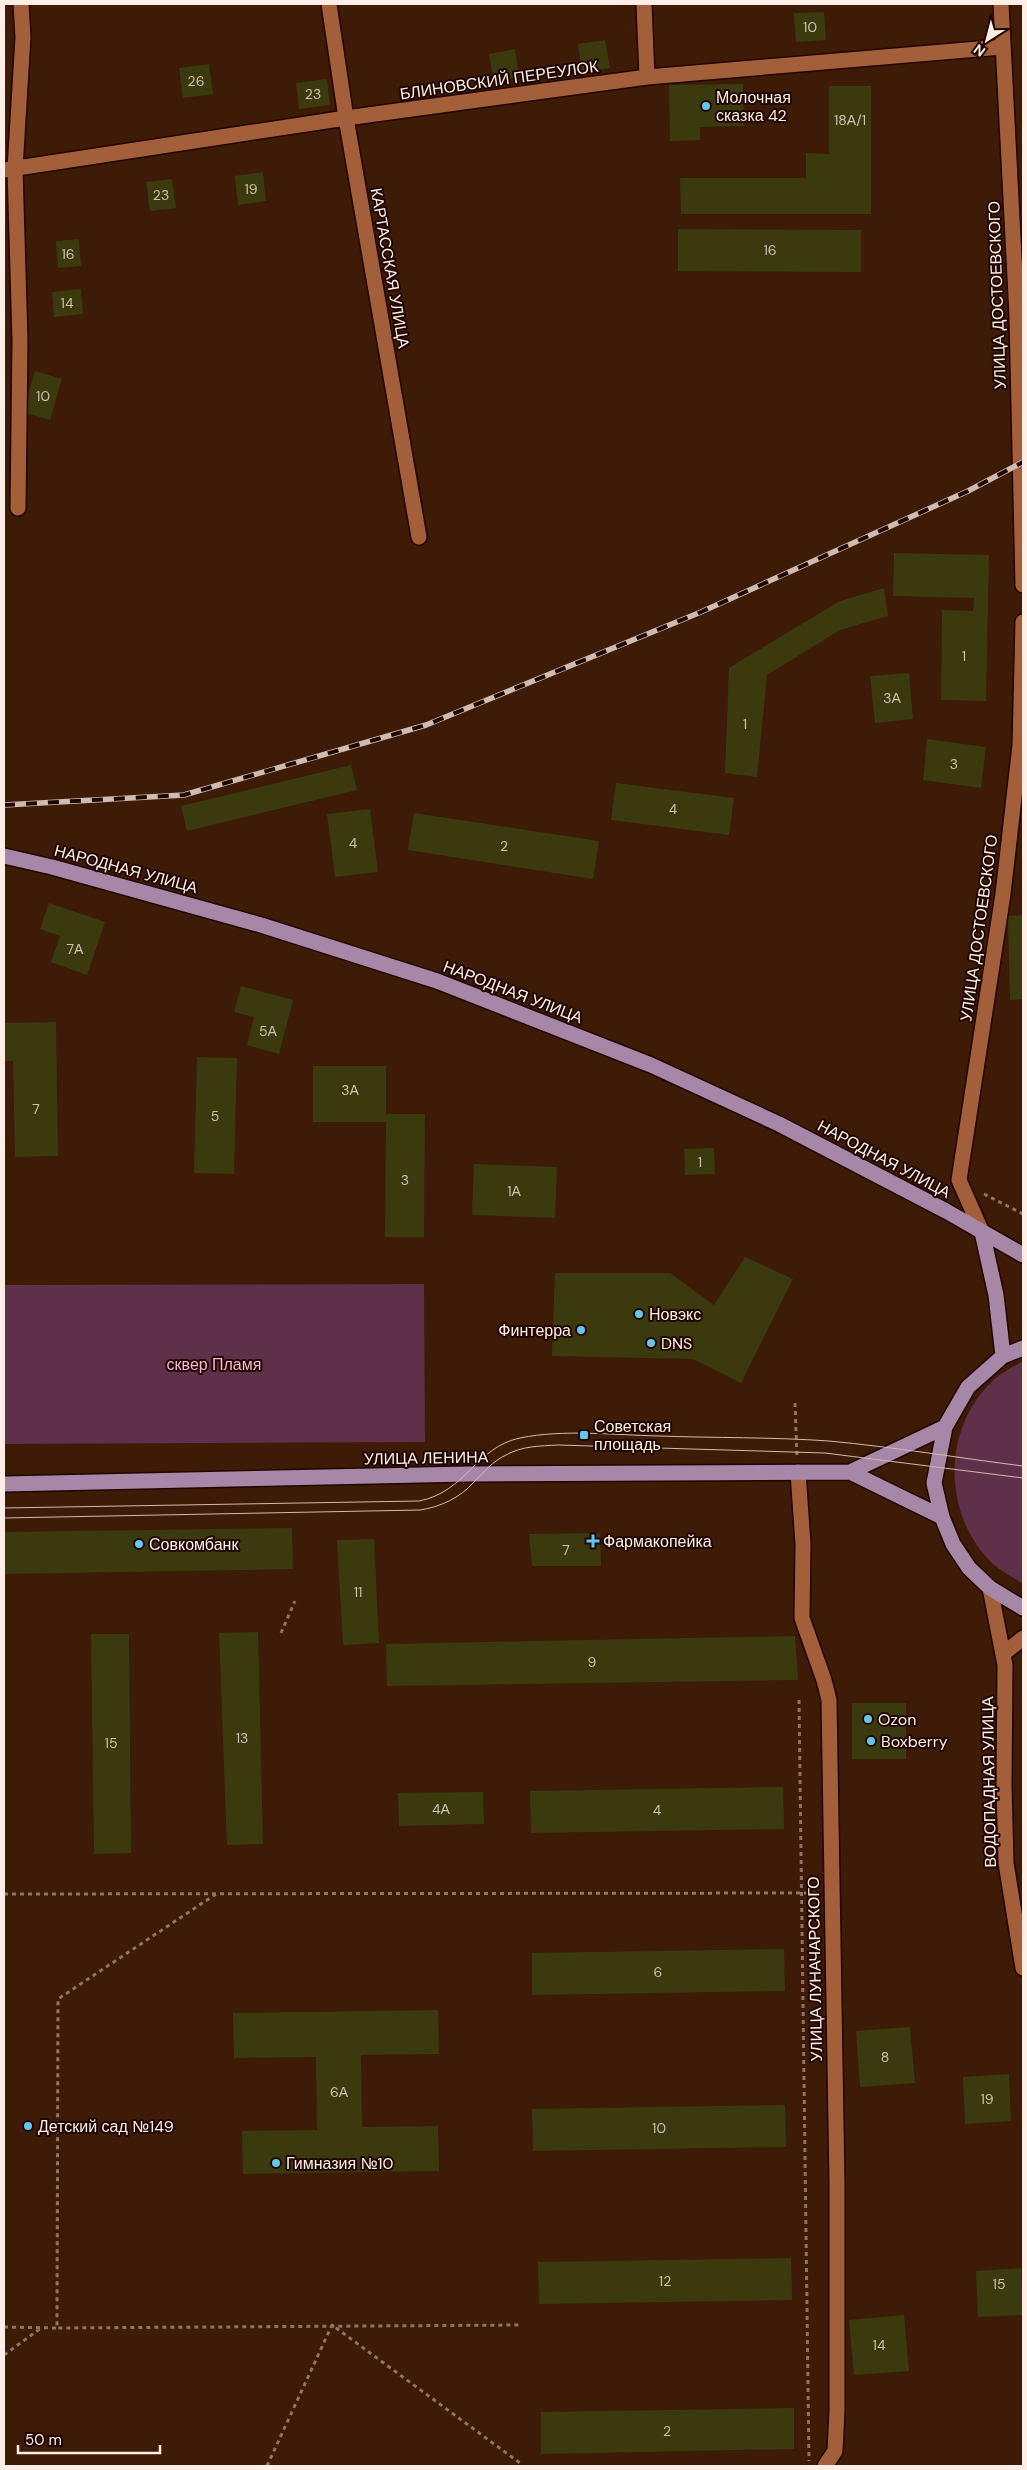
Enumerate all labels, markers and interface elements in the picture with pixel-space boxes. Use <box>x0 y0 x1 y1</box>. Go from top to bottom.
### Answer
north arrow <box>962 15 1012 65</box>
house number: 10 <box>803 18 817 36</box>
text: N <box>970 40 989 61</box>
street label: БЛИНОВСКИЙ ПЕРЕУЛОК <box>398 56 600 104</box>
house number: 26 <box>188 72 204 90</box>
house number: 23 <box>305 85 321 103</box>
place label: Молочная сказка 42 <box>716 87 791 126</box>
marker: Молочная сказка 42 <box>700 100 712 112</box>
house number: 18А/1 <box>834 111 866 129</box>
house number: 19 <box>244 180 258 198</box>
house number: 23 <box>153 186 169 204</box>
street label: КАРТАССКАЯ УЛИЦА <box>366 186 415 350</box>
street label: УЛИЦА ДОСТОЕВСКОГО <box>983 201 1011 389</box>
house number: 16 <box>763 241 777 259</box>
house number: 16 <box>61 245 75 263</box>
house number: 14 <box>61 294 74 312</box>
house number: 10 <box>36 387 50 405</box>
house number: 1 <box>962 647 966 665</box>
house number: 3А <box>883 689 901 707</box>
house number: 1 <box>743 715 747 733</box>
house number: 3 <box>950 755 958 773</box>
house number: 4 <box>669 800 678 818</box>
street label: УЛИЦА ДОСТОЕВСКОГО <box>955 833 1003 1023</box>
house number: 4 <box>349 834 358 852</box>
house number: 2 <box>500 837 508 855</box>
street label: НАРОДНАЯ УЛИЦА <box>52 840 200 898</box>
house number: 7А <box>67 940 84 958</box>
street label: НАРОДНАЯ УЛИЦА <box>440 956 586 1028</box>
house number: 5А <box>259 1022 278 1040</box>
house number: 3А <box>341 1081 359 1099</box>
house number: 7 <box>32 1100 40 1118</box>
house number: 5 <box>211 1107 219 1125</box>
street label: НАРОДНАЯ УЛИЦА <box>814 1115 954 1203</box>
house number: 1 <box>698 1153 702 1171</box>
house number: 3 <box>401 1171 409 1189</box>
house number: 1А <box>507 1182 522 1200</box>
place label: Новэкс <box>649 1304 701 1325</box>
marker: Новэкс <box>633 1308 645 1320</box>
place label: Финтерра <box>498 1320 571 1341</box>
marker: Финтерра <box>575 1324 587 1336</box>
place label: DNS <box>661 1333 692 1354</box>
marker: DNS <box>645 1337 657 1349</box>
park label: сквер Пламя <box>167 1354 261 1375</box>
place label: Советская площадь <box>594 1416 671 1455</box>
marker: Советская площадь <box>578 1429 590 1441</box>
street label: УЛИЦА ЛЕНИНА <box>363 1446 489 1470</box>
place label: Фармакопейка <box>603 1531 712 1552</box>
place label: Совкомбанк <box>149 1534 239 1555</box>
marker: Фармакопейка <box>587 1535 599 1547</box>
marker: Совкомбанк <box>133 1538 145 1550</box>
house number: 7 <box>562 1541 570 1559</box>
house number: 11 <box>354 1583 362 1601</box>
house number: 9 <box>588 1653 597 1671</box>
street label: ВОДОПАДНАЯ УЛИЦА <box>977 1696 1001 1868</box>
place label: Ozon <box>878 1709 916 1730</box>
marker: Ozon <box>862 1713 874 1725</box>
house number: 13 <box>236 1729 248 1747</box>
place label: Boxberry <box>881 1731 948 1752</box>
house number: 15 <box>105 1734 117 1752</box>
marker: Boxberry <box>865 1735 877 1747</box>
house number: 4А <box>432 1800 451 1818</box>
house number: 4 <box>653 1801 662 1819</box>
street label: УЛИЦА ЛУНАЧАРСКОГО <box>803 1876 827 2062</box>
house number: 6 <box>654 1963 662 1981</box>
house number: 8 <box>881 2048 889 2066</box>
house number: 6А <box>330 2083 349 2101</box>
house number: 19 <box>980 2090 994 2108</box>
place label: Детский сад №149 <box>38 2116 174 2137</box>
house number: 10 <box>652 2119 666 2137</box>
marker: Детский сад №149 <box>22 2120 34 2132</box>
place label: Гимназия №10 <box>286 2153 394 2174</box>
marker: Гимназия №10 <box>270 2157 282 2169</box>
house number: 12 <box>659 2272 671 2290</box>
house number: 15 <box>993 2275 1005 2293</box>
house number: 14 <box>873 2336 886 2354</box>
scale bar <box>18 2422 160 2454</box>
house number: 2 <box>663 2422 671 2440</box>
text: 50 m <box>25 2430 62 2450</box>

